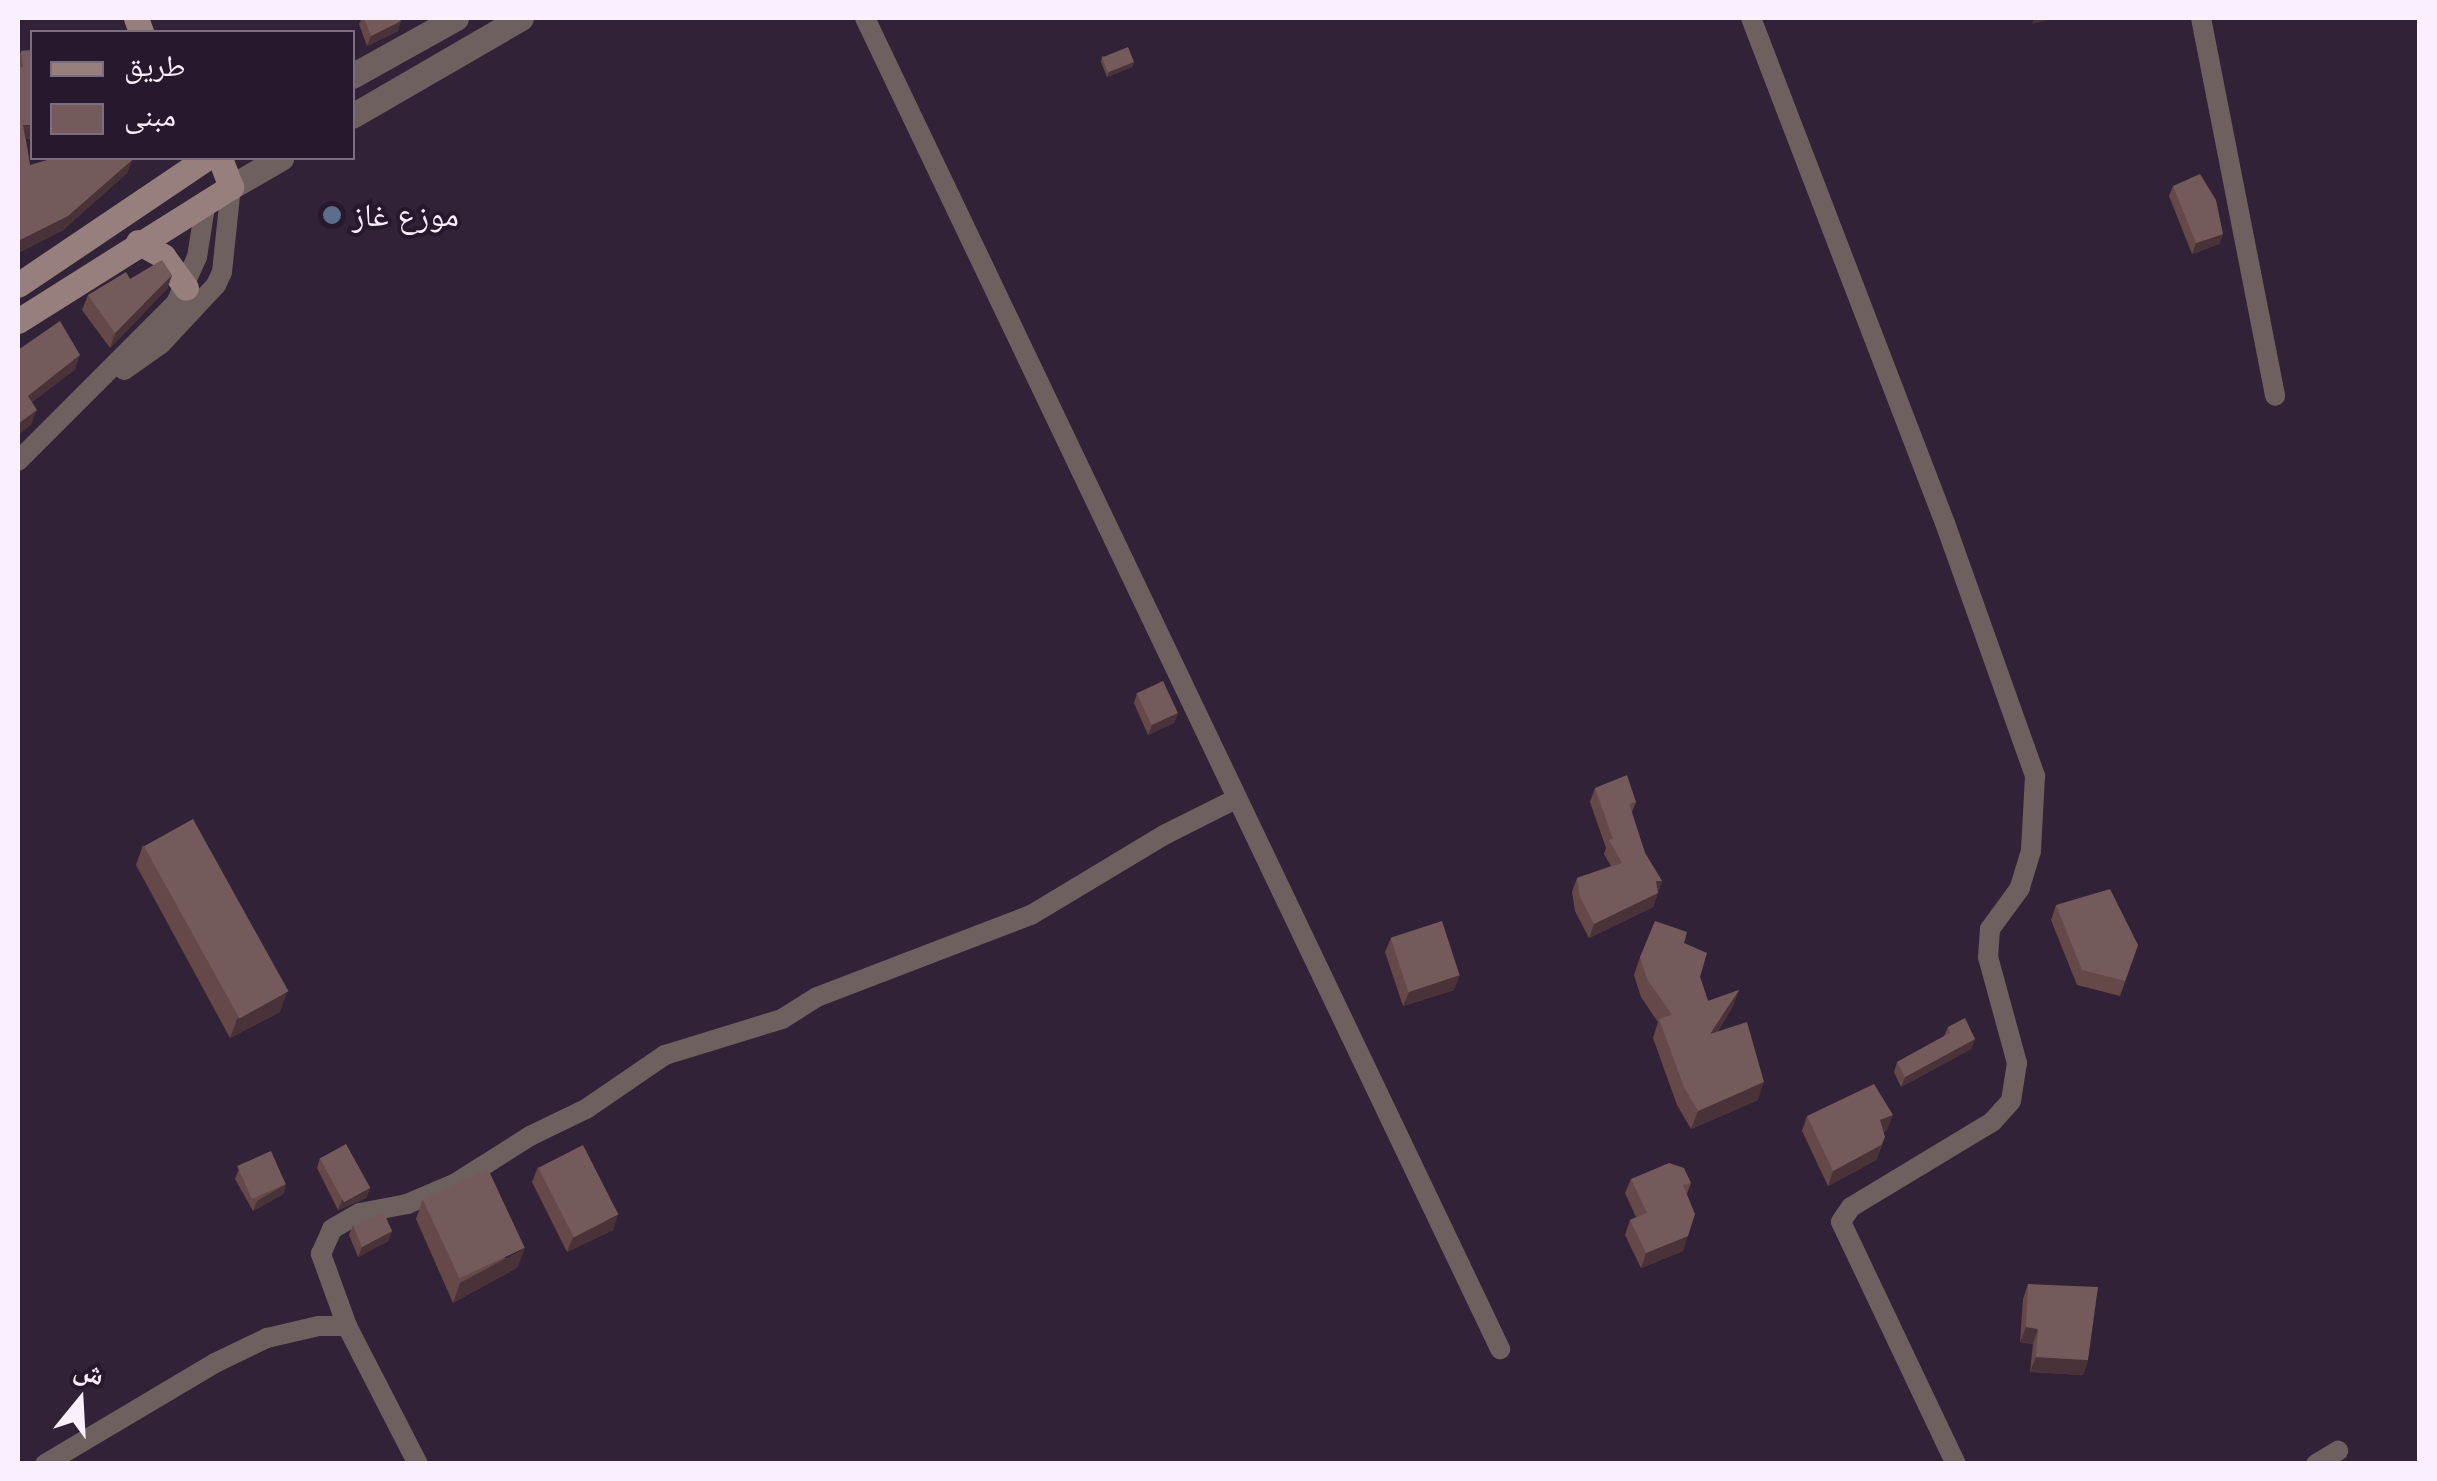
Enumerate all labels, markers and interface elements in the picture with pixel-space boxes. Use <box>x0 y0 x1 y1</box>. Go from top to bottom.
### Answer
legend <box>30 30 355 160</box>
text: طريق <box>124 49 185 82</box>
text: مبنى <box>124 99 176 132</box>
place label: موزع غاز <box>352 196 459 234</box>
marker: موزع غاز <box>321 204 343 226</box>
north arrow <box>30 1351 130 1451</box>
text: ش <box>71 1353 108 1391</box>

